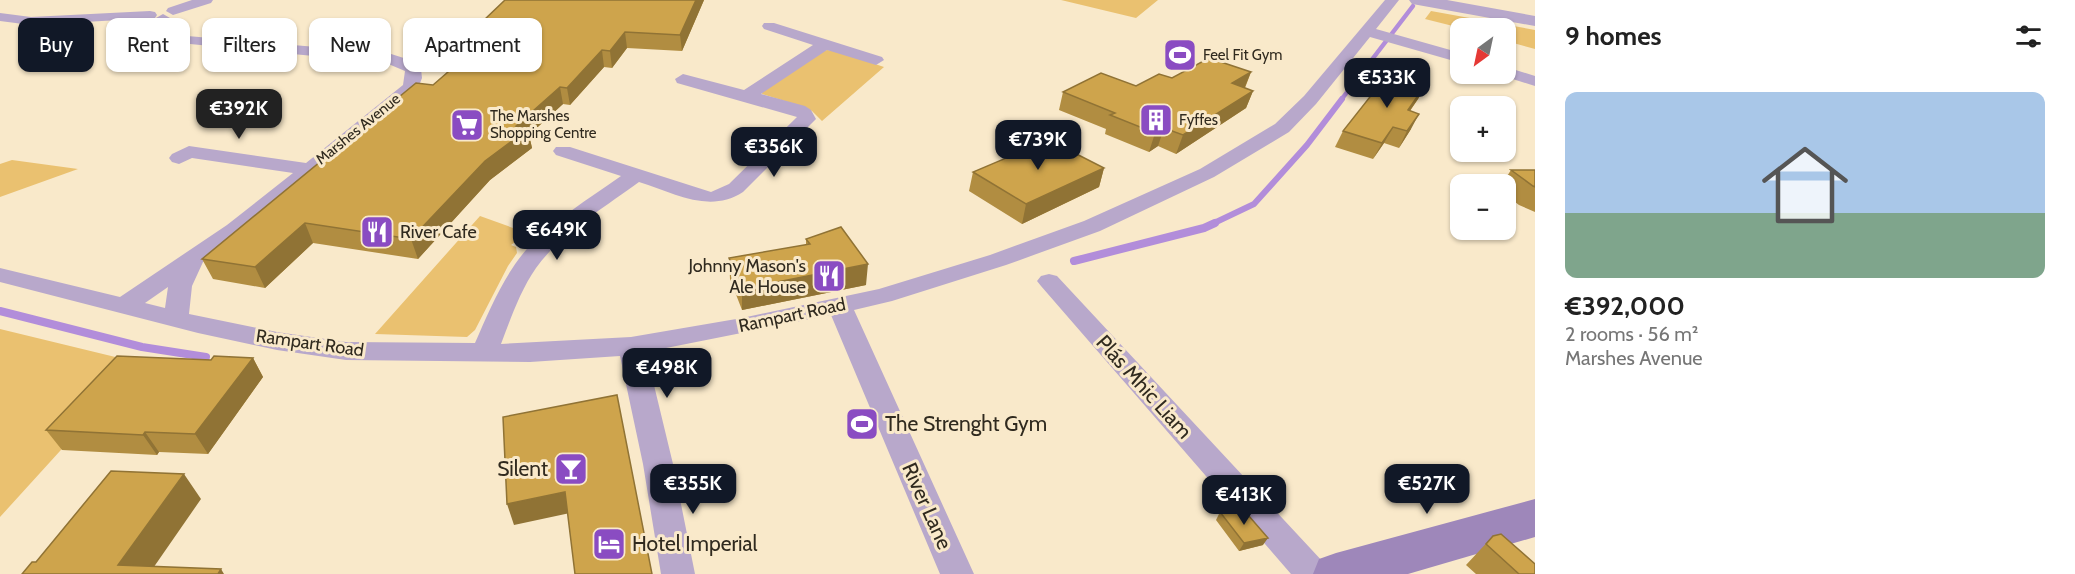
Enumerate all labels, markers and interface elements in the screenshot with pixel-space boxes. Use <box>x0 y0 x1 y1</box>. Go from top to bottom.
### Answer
chip: Buy <box>18 18 94 72</box>
chip: Rent <box>106 18 190 72</box>
chip: Filters <box>202 18 297 72</box>
chip: New <box>309 18 391 72</box>
chip: Apartment <box>403 18 542 72</box>
north arrow <box>1450 18 1516 84</box>
map controls <box>1450 18 1516 240</box>
text: 9 homes <box>1565 20 1662 52</box>
icon: filters <box>2012 20 2045 53</box>
sports icon: Feel Fit Gym <box>1162 37 1198 73</box>
place label: Feel Fit Gym <box>1203 46 1282 64</box>
pin: €533K <box>1345 58 1429 109</box>
text: €533K <box>1358 65 1416 89</box>
pin: €392K <box>197 89 281 140</box>
street label: Marshes Avenue <box>312 89 404 168</box>
text: €392K <box>210 96 268 120</box>
button: + <box>1450 96 1516 162</box>
building icon: Fyffes <box>1138 102 1174 138</box>
supermarket icon: The Marshes Shopping Centre <box>449 107 485 143</box>
place label: The Marshes Shopping Centre <box>490 107 597 142</box>
place label: Fyffes <box>1179 111 1218 129</box>
pin: €739K <box>996 120 1080 171</box>
pin: €356K <box>732 127 816 178</box>
text: €739K <box>1009 127 1067 151</box>
icon: home <box>1751 131 1859 239</box>
text: €356K <box>745 134 803 158</box>
button: − <box>1450 174 1516 240</box>
pin: €649K <box>515 210 599 261</box>
restaurant icon: River Cafe <box>359 214 395 250</box>
text: €649K <box>527 217 587 241</box>
place label: River Cafe <box>400 221 477 243</box>
place label: Johnny Mason's Ale House <box>687 255 806 298</box>
restaurant icon: Johnny Mason's Ale House <box>811 258 847 294</box>
text: €392,000 <box>1565 290 1685 322</box>
street label: Rampart Road <box>737 293 847 337</box>
text: 2 rooms · 56 m² <box>1565 322 1698 346</box>
street label: Rampart Road <box>255 325 365 361</box>
street label: Plás Mhic Liam <box>1091 330 1197 444</box>
text: Marshes Avenue <box>1565 346 1703 370</box>
pin: €498K <box>625 348 709 399</box>
text: €498K <box>636 355 698 379</box>
sports icon: The Strenght Gym <box>844 406 880 442</box>
place label: The Strenght Gym <box>885 411 1047 436</box>
bar icon: Silent <box>553 451 589 487</box>
place label: Silent <box>497 456 548 481</box>
street label: River Lane <box>897 459 958 553</box>
pin: €355K <box>651 464 735 515</box>
pin: €527K <box>1385 464 1469 515</box>
text: €355K <box>664 471 722 495</box>
text: €527K <box>1399 471 1455 495</box>
pin: €413K <box>1202 475 1286 526</box>
text: €413K <box>1216 482 1272 506</box>
hotel icon: Hotel Imperial <box>591 526 627 562</box>
place label: Hotel Imperial <box>632 531 758 556</box>

